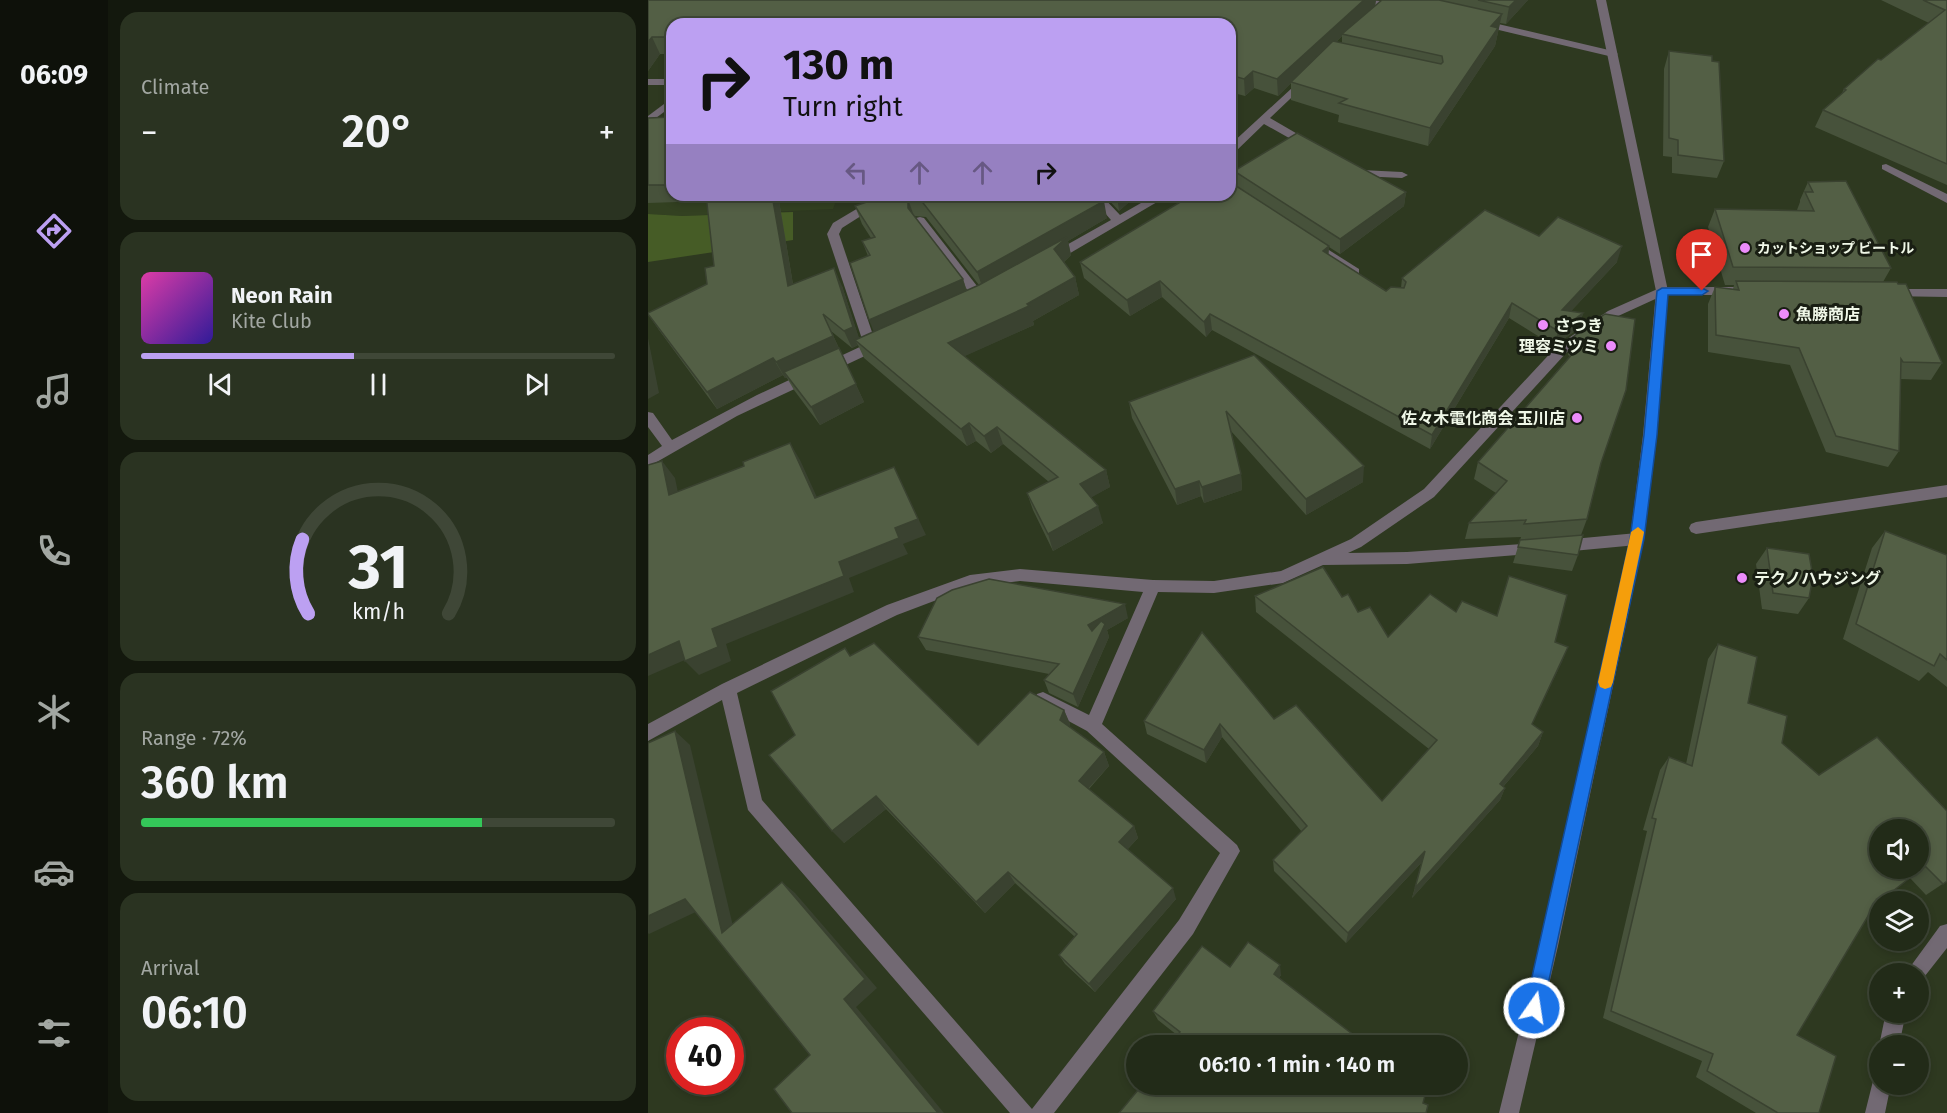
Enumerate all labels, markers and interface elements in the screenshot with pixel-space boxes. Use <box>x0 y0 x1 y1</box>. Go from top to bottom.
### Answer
text: 130 m <box>783 40 894 90</box>
icon: right <box>684 42 762 120</box>
text: 06:09 <box>20 59 88 91</box>
text: Climate <box>141 75 209 99</box>
text: Turn right <box>783 91 903 123</box>
text: 20° <box>342 105 414 159</box>
text: − <box>141 113 158 153</box>
text: + <box>599 113 615 153</box>
icon: left <box>840 156 873 189</box>
icon: ahead <box>903 156 936 189</box>
icon: ahead <box>966 156 999 189</box>
icon: right <box>1029 156 1062 189</box>
icon: directions <box>33 210 75 252</box>
pin <box>1676 229 1727 291</box>
icon: arrive <box>1685 238 1718 271</box>
place label: カットショップ ビートル <box>1757 240 1914 257</box>
marker: カットショップ ビートル <box>1738 241 1752 255</box>
text: Neon Rain <box>231 282 333 309</box>
place label: 魚勝商店 <box>1796 305 1860 324</box>
marker: 魚勝商店 <box>1777 307 1791 321</box>
text: Kite Club <box>231 309 312 333</box>
place label: さつき <box>1555 316 1603 335</box>
marker: さつき <box>1536 318 1550 332</box>
place label: 理容ミツミ <box>1519 337 1599 356</box>
marker: 理容ミツミ <box>1604 339 1618 353</box>
icon: previous <box>204 368 237 401</box>
icon: pause <box>362 368 395 401</box>
icon: next <box>520 368 553 401</box>
icon: music <box>33 370 75 412</box>
place label: 佐々木電化商会 玉川店 <box>1400 409 1565 428</box>
marker: 佐々木電化商会 玉川店 <box>1570 411 1584 425</box>
icon: phone <box>33 530 75 572</box>
text: 31 <box>347 530 408 605</box>
place label: テクノハウジング <box>1754 569 1881 588</box>
marker: テクノハウジング <box>1735 571 1749 585</box>
text: km/h <box>351 599 405 625</box>
icon: climate <box>33 691 75 733</box>
text: Range · 72% <box>141 726 247 750</box>
text: 360 km <box>141 756 289 810</box>
map controls <box>1869 819 1929 1095</box>
button: sound <box>1869 819 1929 879</box>
icon: car <box>33 851 75 893</box>
button: layers <box>1869 891 1929 951</box>
text: Arrival <box>141 956 200 980</box>
button: + <box>1869 963 1929 1023</box>
position arrow <box>1502 976 1566 1040</box>
text: 06:10 <box>141 986 248 1040</box>
icon: filters <box>33 1012 75 1054</box>
speed limit sign: 40 <box>666 1017 744 1095</box>
button: − <box>1869 1035 1929 1095</box>
text: 06:10 · 1 min · 140 m <box>1199 1051 1395 1078</box>

